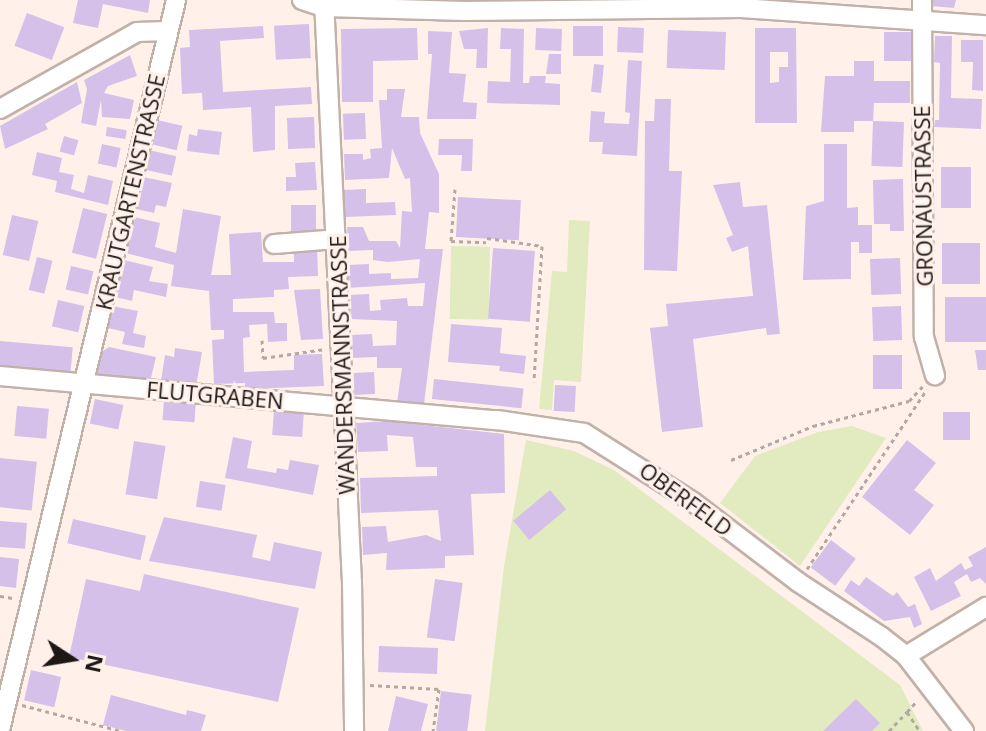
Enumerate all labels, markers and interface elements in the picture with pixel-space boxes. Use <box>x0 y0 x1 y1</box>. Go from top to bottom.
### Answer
street label: KRAUTGARTENSTRASSE <box>90 71 170 313</box>
street label: GRONAUSTRASSE <box>908 105 938 287</box>
street label: WANDERSMANNSTRASSE <box>324 235 360 495</box>
street label: FLUTGRABEN <box>145 376 285 414</box>
street label: OBERFELD <box>634 457 738 541</box>
north arrow <box>32 619 112 699</box>
text: N <box>79 652 112 676</box>

